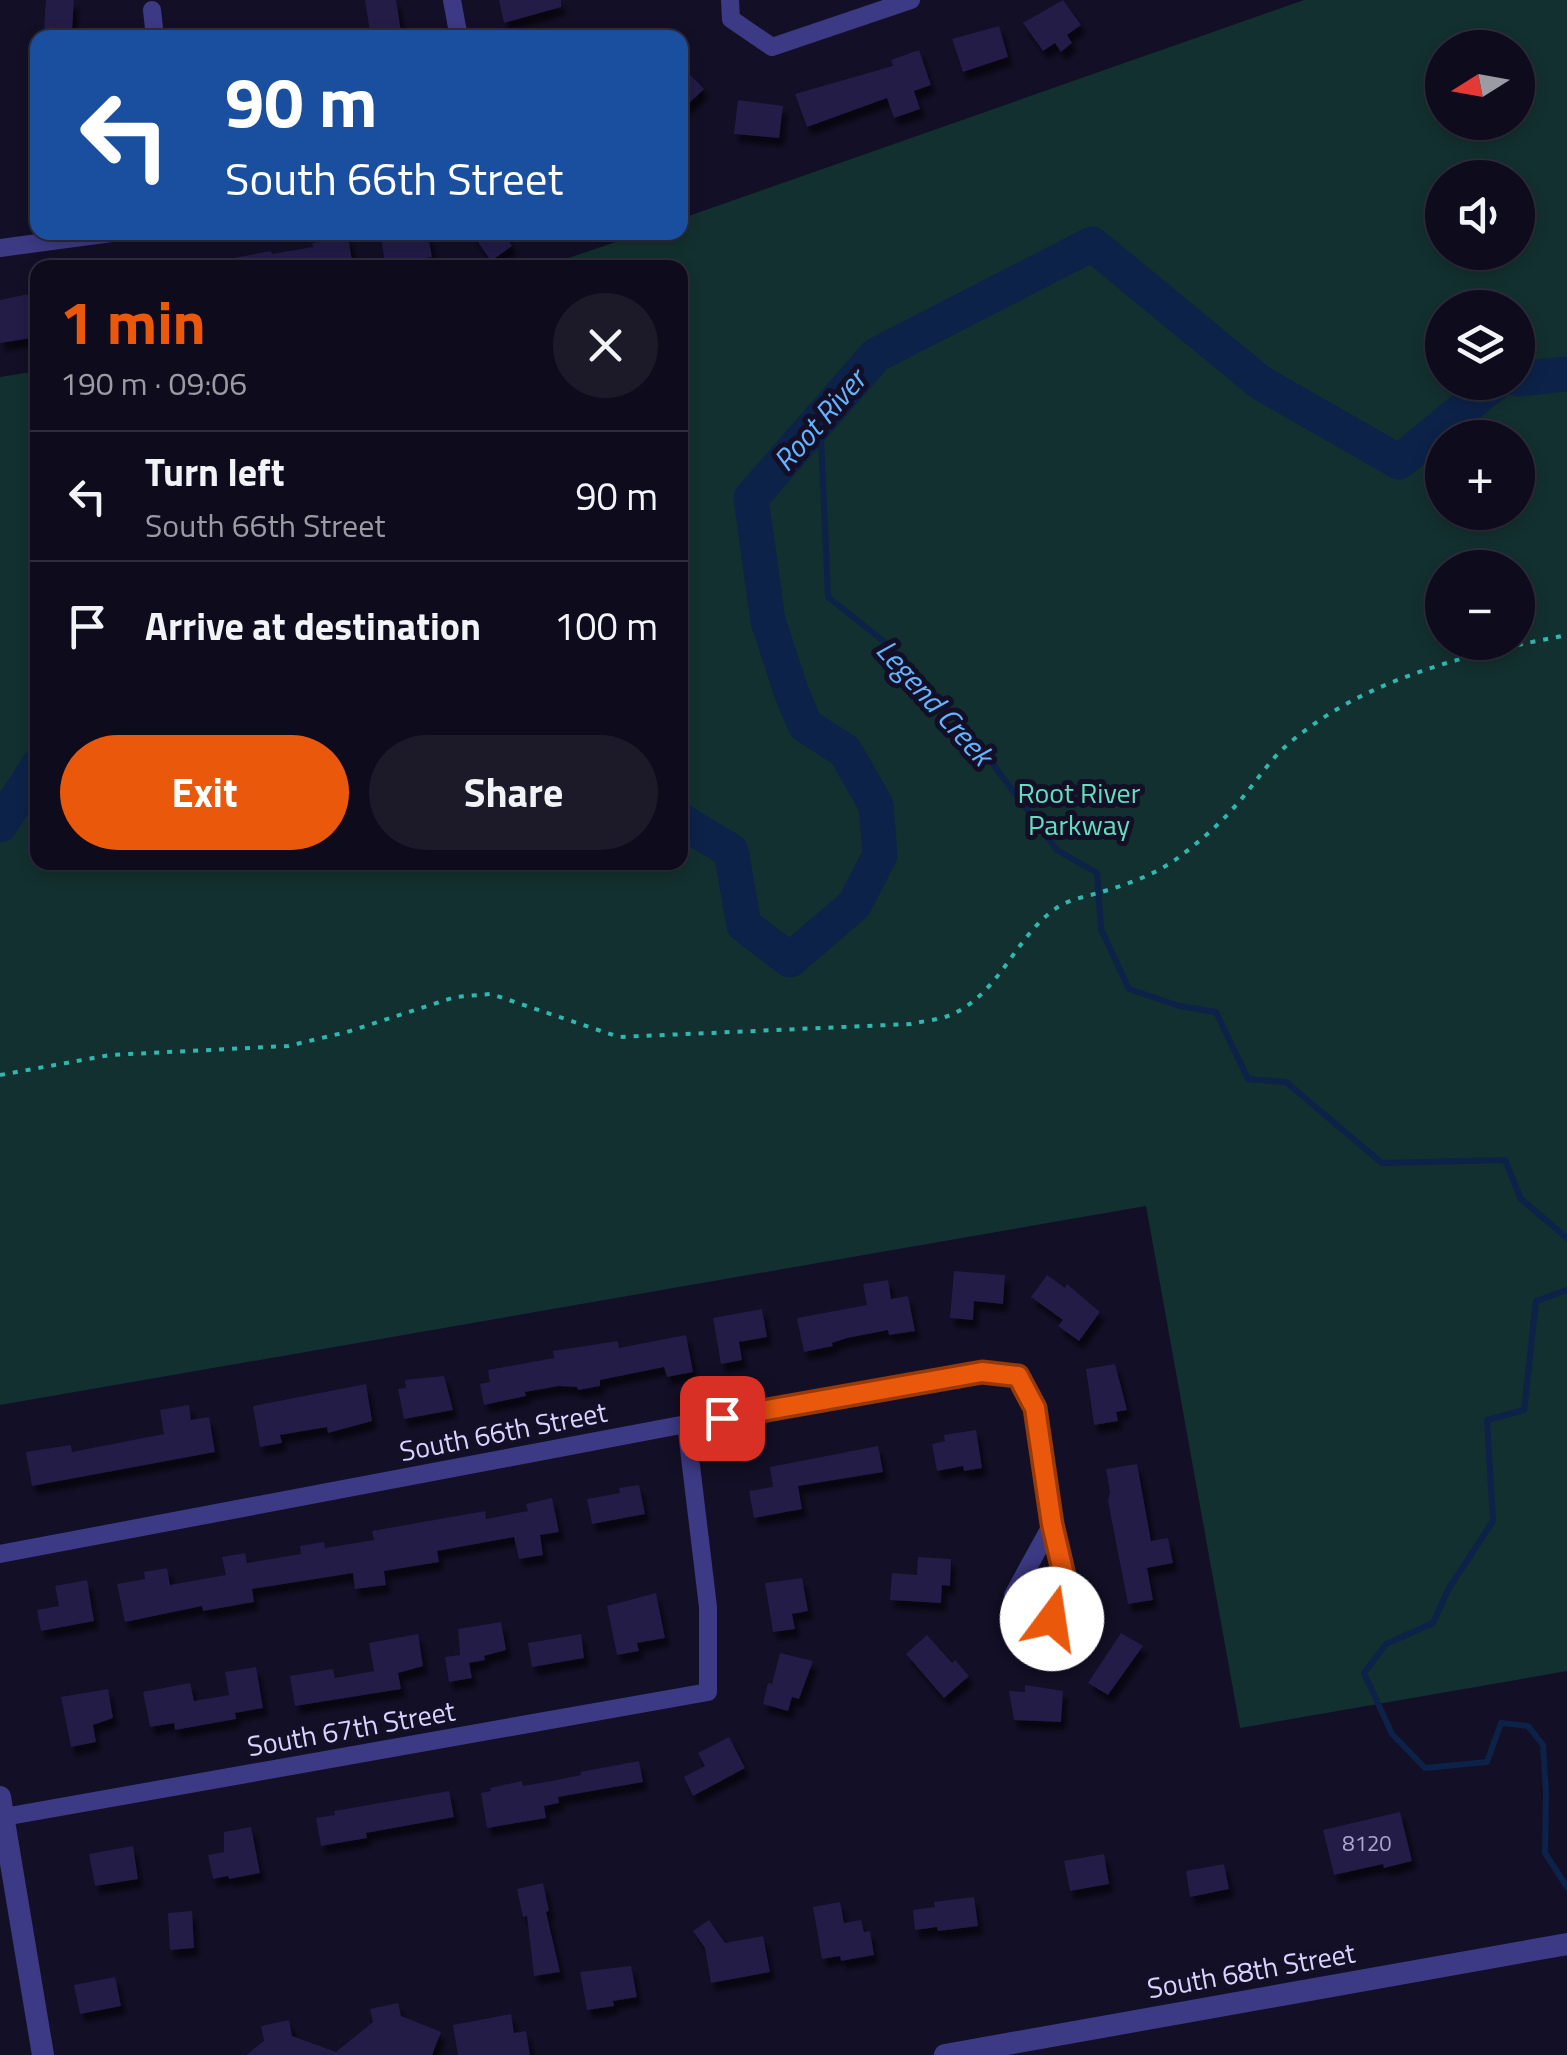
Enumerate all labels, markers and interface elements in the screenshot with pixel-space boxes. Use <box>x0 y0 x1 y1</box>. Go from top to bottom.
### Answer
north arrow <box>1425 30 1535 140</box>
map controls <box>1425 30 1535 660</box>
text: 90 m <box>225 48 378 154</box>
icon: left <box>60 70 190 200</box>
text: South 66th Street <box>225 144 563 212</box>
button: sound <box>1425 160 1535 270</box>
text: 1 min <box>60 276 206 367</box>
button: layers <box>1425 290 1535 400</box>
button: close <box>553 293 658 398</box>
water label: Root River <box>762 356 879 481</box>
text: 190 m · 09:06 <box>60 359 247 407</box>
button: + <box>1425 420 1535 530</box>
text: Turn left <box>145 443 285 501</box>
text: 90 m <box>575 467 658 525</box>
icon: left <box>60 469 115 524</box>
text: South 66th Street <box>145 501 385 549</box>
button: − <box>1425 550 1535 660</box>
text: Arrive at destination <box>145 597 481 655</box>
text: 100 m <box>554 597 658 655</box>
icon: arrive <box>60 599 115 654</box>
water label: Legend Creek <box>866 629 1007 778</box>
button: Exit <box>60 735 349 850</box>
button: Share <box>369 735 658 850</box>
park label: Root River Parkway <box>1018 771 1141 846</box>
pin <box>680 1376 765 1461</box>
street label: South 66th Street <box>396 1390 611 1472</box>
icon: arrive <box>695 1391 750 1446</box>
position arrow <box>1000 1567 1104 1671</box>
street label: South 67th Street <box>244 1689 459 1767</box>
house number: 8120 <box>1342 1826 1392 1860</box>
street label: South 68th Street <box>1144 1931 1359 2009</box>

